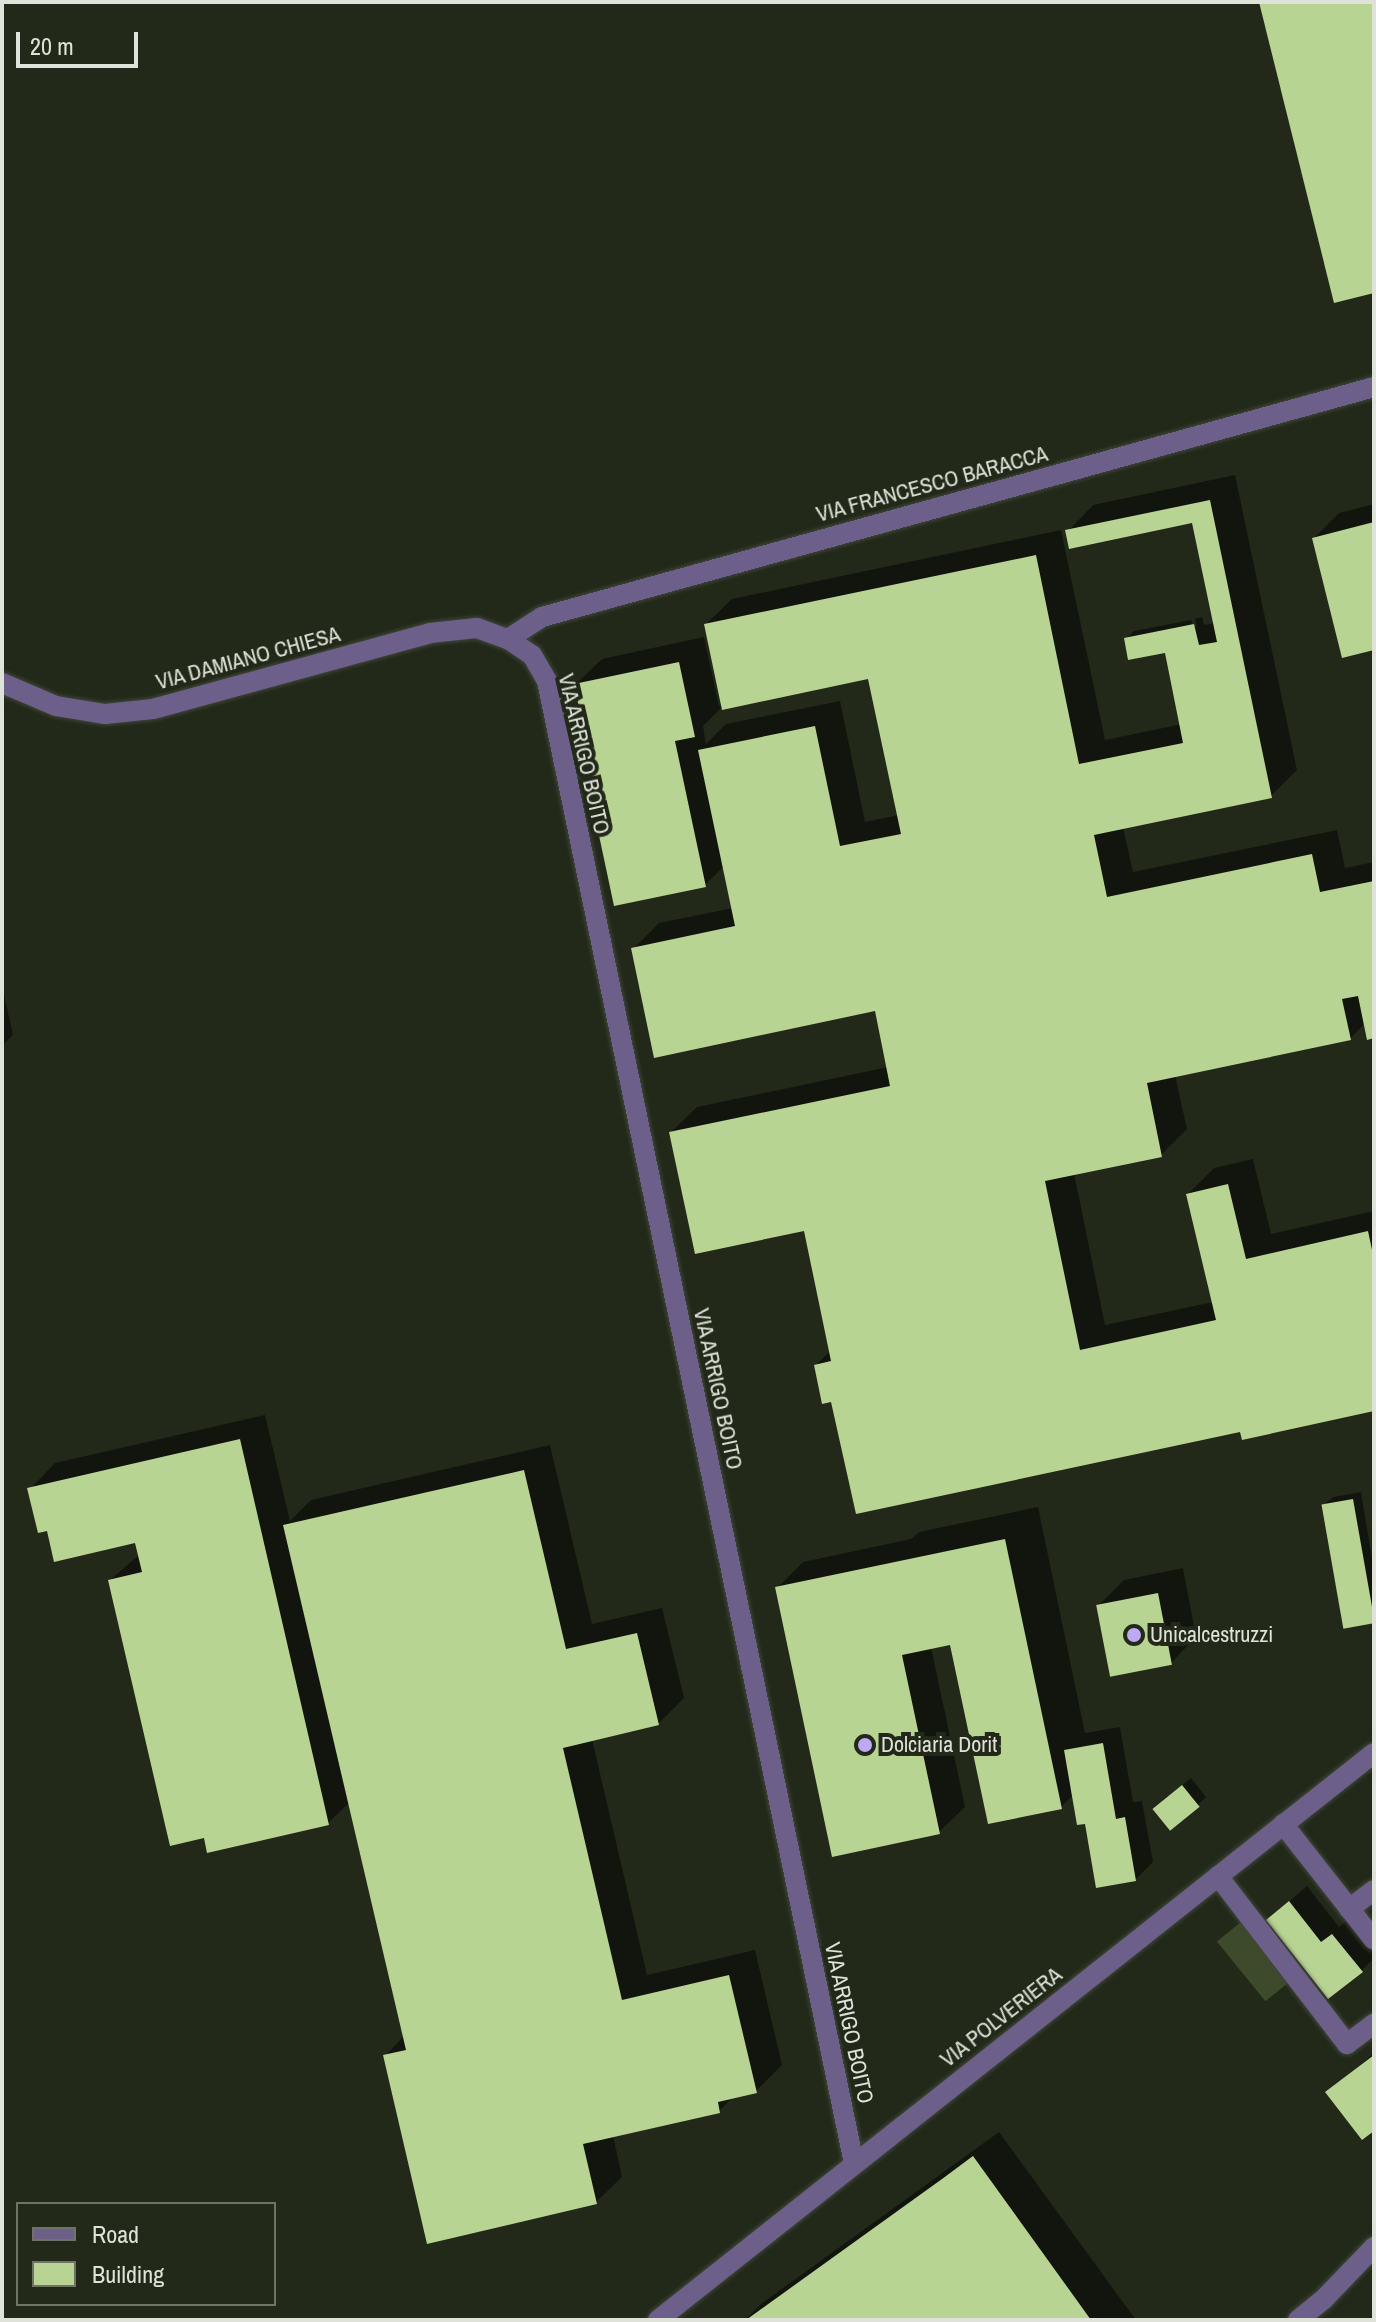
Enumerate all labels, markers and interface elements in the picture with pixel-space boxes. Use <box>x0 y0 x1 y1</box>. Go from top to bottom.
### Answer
scale bar <box>20 16 142 66</box>
text: 20 m <box>30 30 74 62</box>
street label: VIA FRANCESCO BARACCA <box>813 440 1051 528</box>
street label: VIA DAMIANO CHIESA <box>153 621 343 695</box>
street label: VIA ARRIGO BOITO <box>552 670 616 838</box>
street label: VIA ARRIGO BOITO <box>688 1305 748 1473</box>
place label: Unicalcestruzzi <box>1150 1622 1273 1648</box>
marker: Unicalcestruzzi <box>1125 1626 1143 1644</box>
place label: Dolciaria Dorit <box>881 1732 997 1758</box>
marker: Dolciaria Dorit <box>856 1736 874 1754</box>
street label: VIA ARRIGO BOITO <box>819 1939 879 2107</box>
street label: VIA POLVERIERA <box>935 1961 1067 2073</box>
legend <box>16 2202 276 2306</box>
text: Road <box>92 2218 139 2250</box>
text: Building <box>92 2258 164 2290</box>

